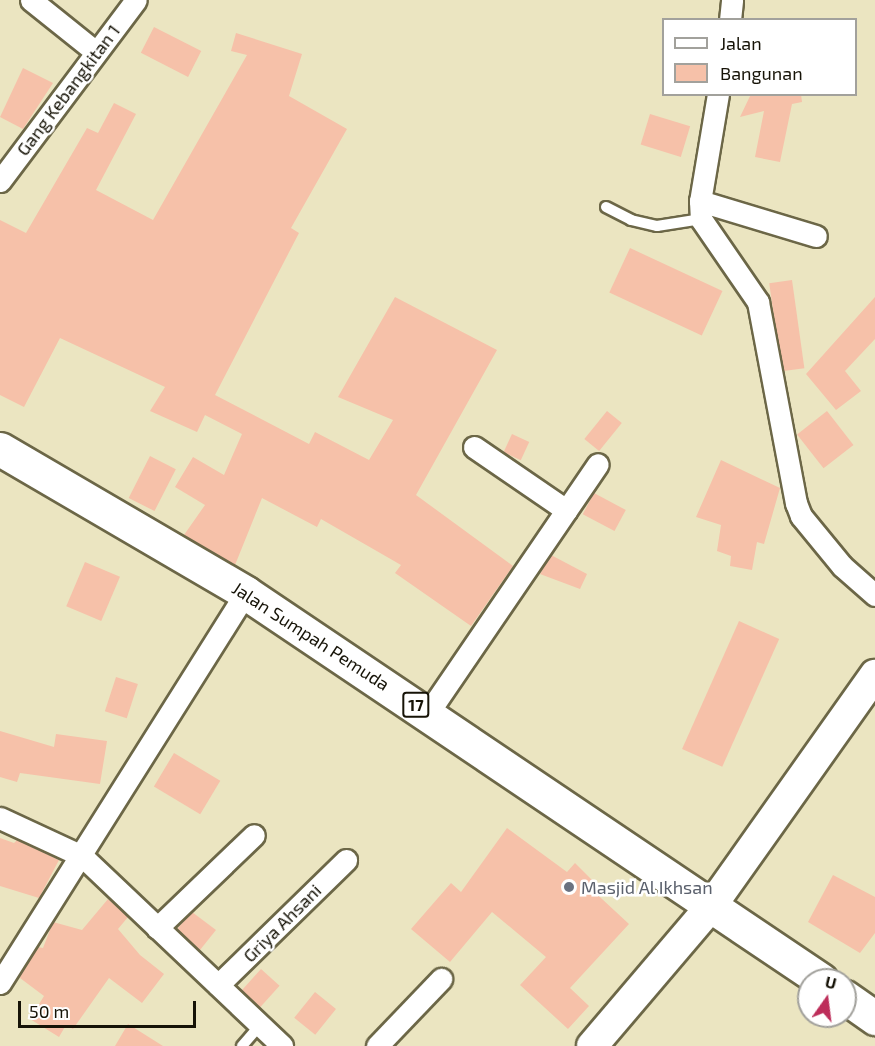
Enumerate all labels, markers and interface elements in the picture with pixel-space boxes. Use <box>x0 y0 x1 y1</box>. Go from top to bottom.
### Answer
legend <box>662 18 857 96</box>
street label: Gang Kebangkitan 1 <box>12 20 124 160</box>
text: Jalan <box>720 32 762 54</box>
text: Bangunan <box>720 62 803 84</box>
street label: Jalan Sumpah Pemuda <box>228 577 394 695</box>
road number: 17 <box>401 692 431 718</box>
place label: Masjid Al Ikhsan <box>581 876 713 898</box>
street label: Griya Ahsani <box>238 879 326 967</box>
marker: Masjid Al Ikhsan <box>562 880 576 894</box>
north arrow <box>797 968 857 1028</box>
text: U <box>823 971 839 993</box>
scale bar <box>21 989 200 1027</box>
text: 50 m <box>29 1000 69 1022</box>

